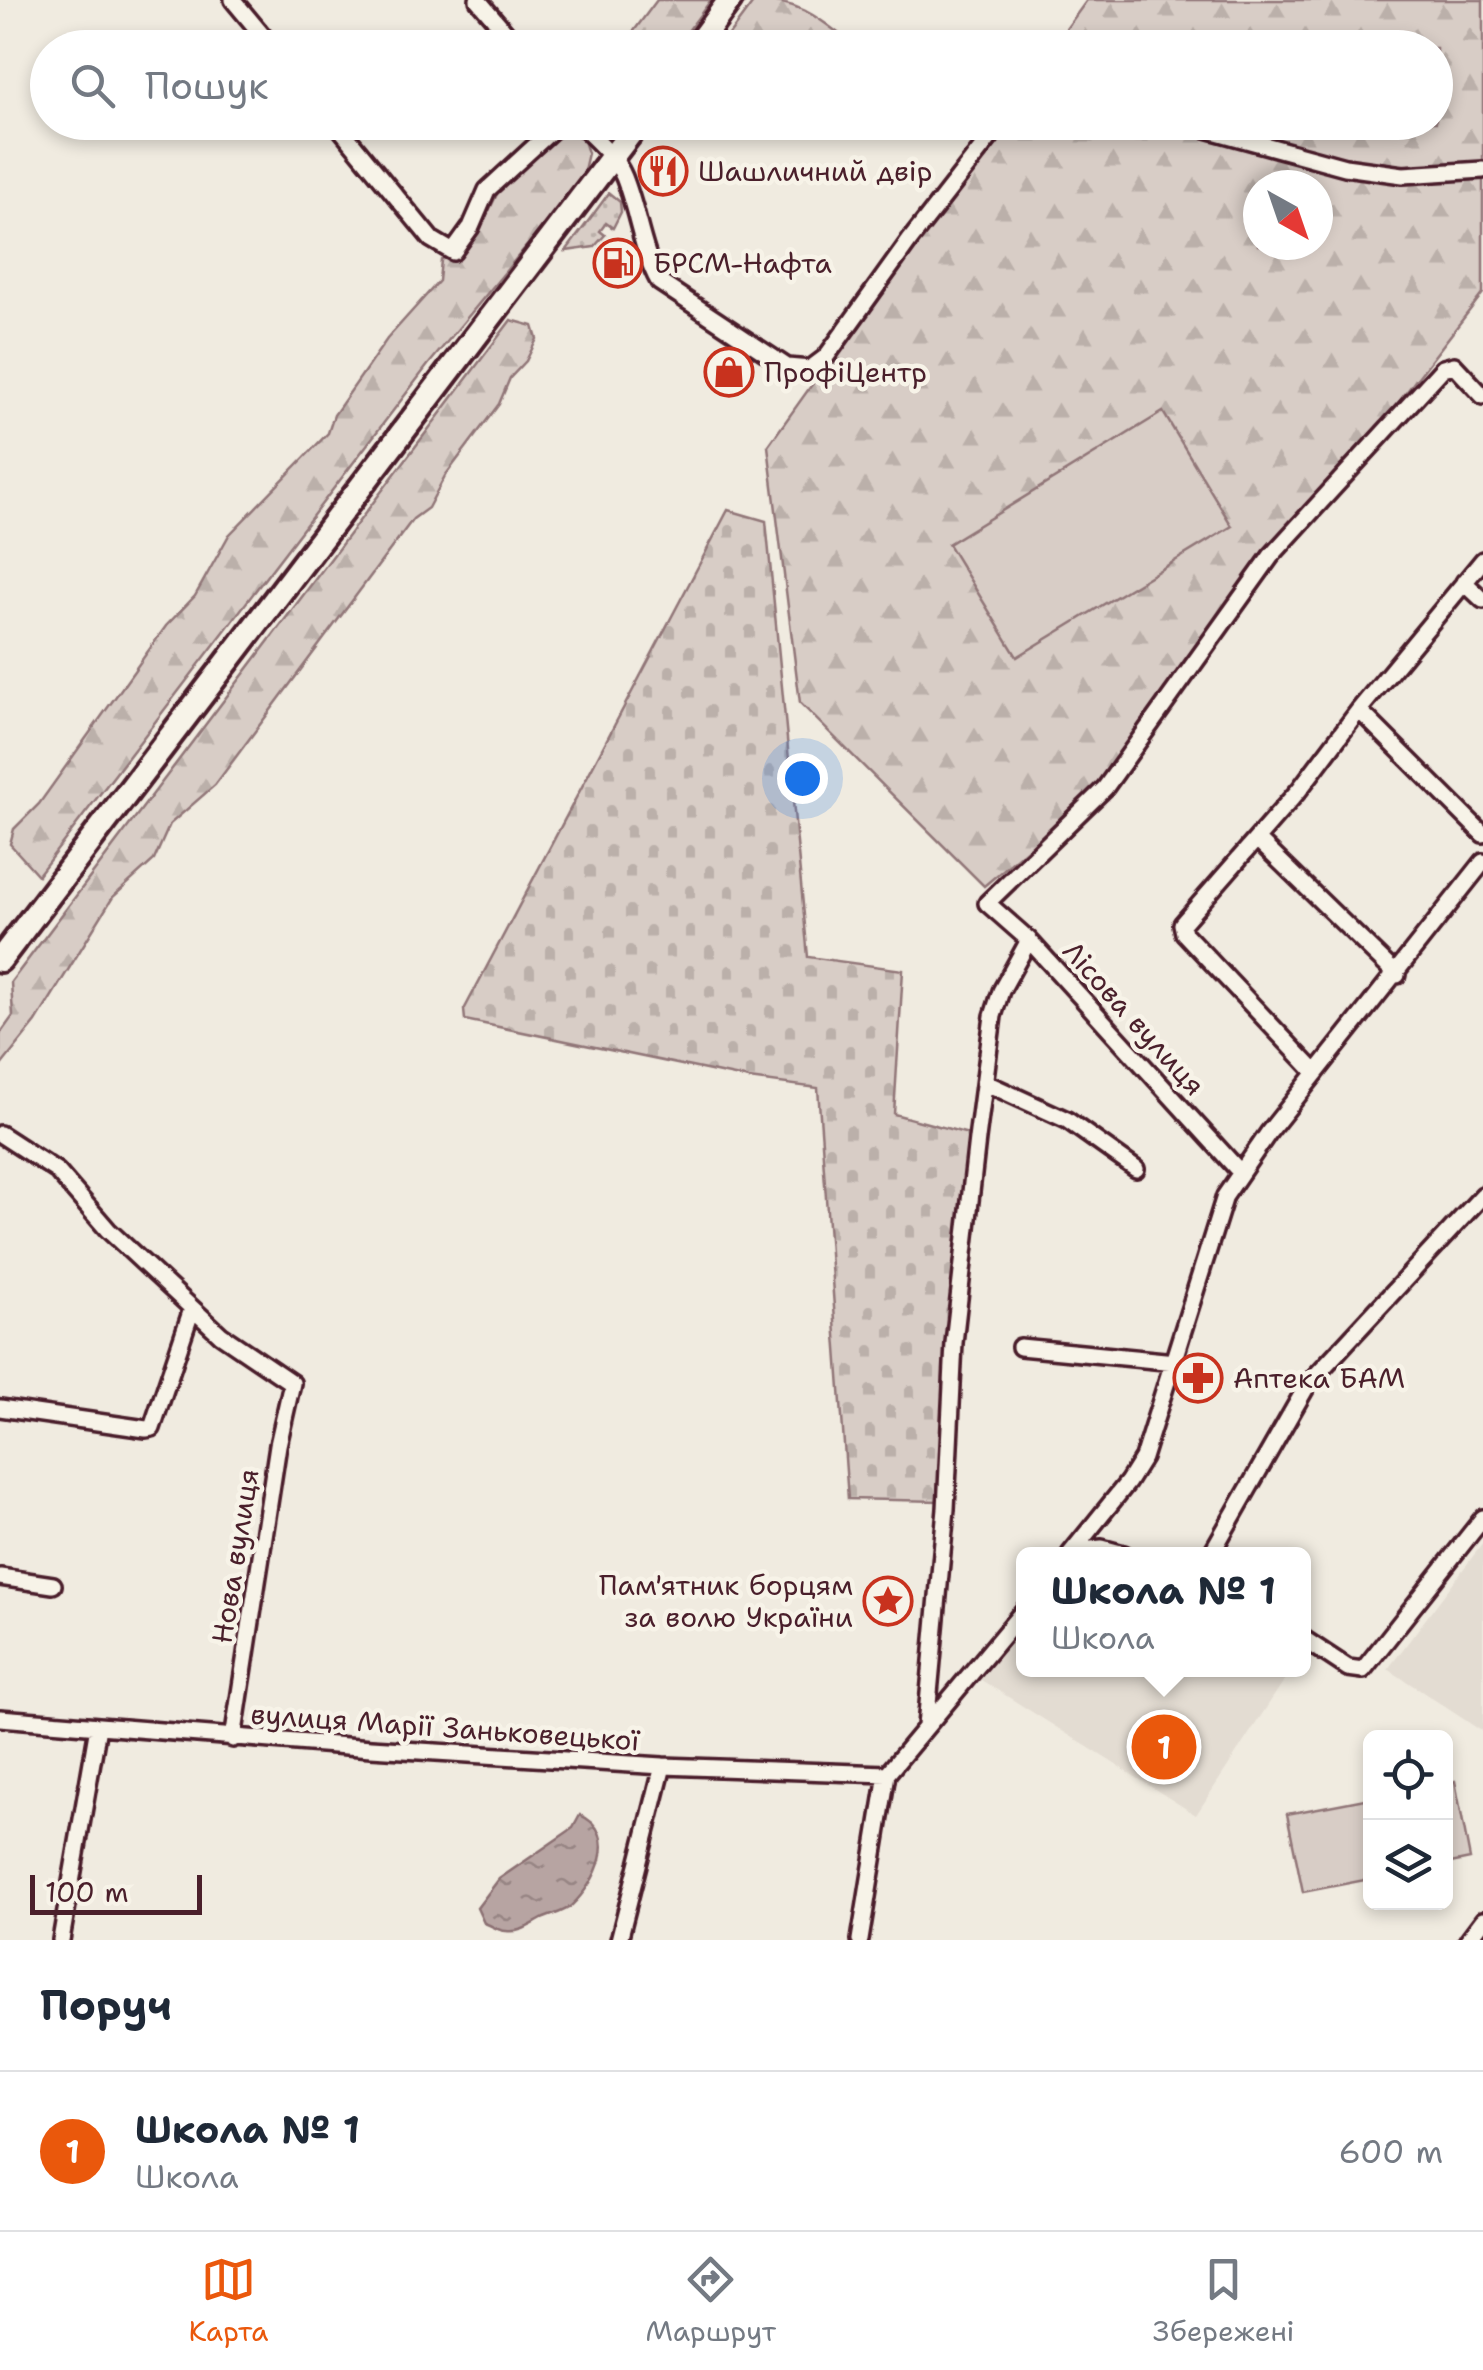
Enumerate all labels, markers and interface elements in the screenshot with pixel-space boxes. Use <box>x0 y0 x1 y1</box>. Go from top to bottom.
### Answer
search box <box>30 30 1453 140</box>
icon: search <box>65 58 120 113</box>
text: Пошук <box>145 60 268 111</box>
restaurant icon: Шашличний двір <box>637 145 689 197</box>
place label: Шашличний двір <box>698 152 932 190</box>
north arrow <box>1243 170 1333 260</box>
fuel station icon: БРСМ-Нафта <box>592 237 644 289</box>
place label: БРСМ-Нафта <box>653 244 832 282</box>
shop icon: ПрофіЦентр <box>703 346 755 398</box>
place label: ПрофіЦентр <box>764 353 927 391</box>
your location <box>777 753 828 804</box>
street label: Лісова вулиця <box>1054 933 1214 1103</box>
pharmacy icon: Аптека БАМ <box>1172 1352 1224 1404</box>
place label: Аптека БАМ <box>1233 1359 1405 1397</box>
street label: Нова вулиця <box>202 1466 268 1646</box>
popup <box>1016 1547 1311 1677</box>
text: Школа № 1 <box>1051 1565 1276 1616</box>
place label: Пам'ятник борцям за волю України <box>599 1566 853 1636</box>
place icon: Пам'ятник борцям за волю України <box>862 1575 914 1627</box>
text: Школа <box>1051 1616 1155 1659</box>
street label: вулиця Марії Заньковецької <box>249 1694 642 1760</box>
pin: 1 <box>1132 1710 1196 1784</box>
map controls <box>1363 1730 1453 1910</box>
button: locate <box>1363 1730 1453 1820</box>
button: layers <box>1363 1820 1453 1910</box>
scale bar <box>30 1870 202 1914</box>
text: 100 m <box>45 1873 129 1911</box>
text: Поруч <box>40 1977 172 2033</box>
text: Школа № 1 <box>135 2104 360 2155</box>
text: 1 <box>65 2130 80 2173</box>
text: 600 m <box>1338 2130 1443 2173</box>
text: Школа <box>135 2155 239 2198</box>
tab: Карта <box>188 2252 269 2350</box>
tab: Маршрут <box>645 2252 776 2350</box>
tab: Збережені <box>1153 2252 1295 2350</box>

